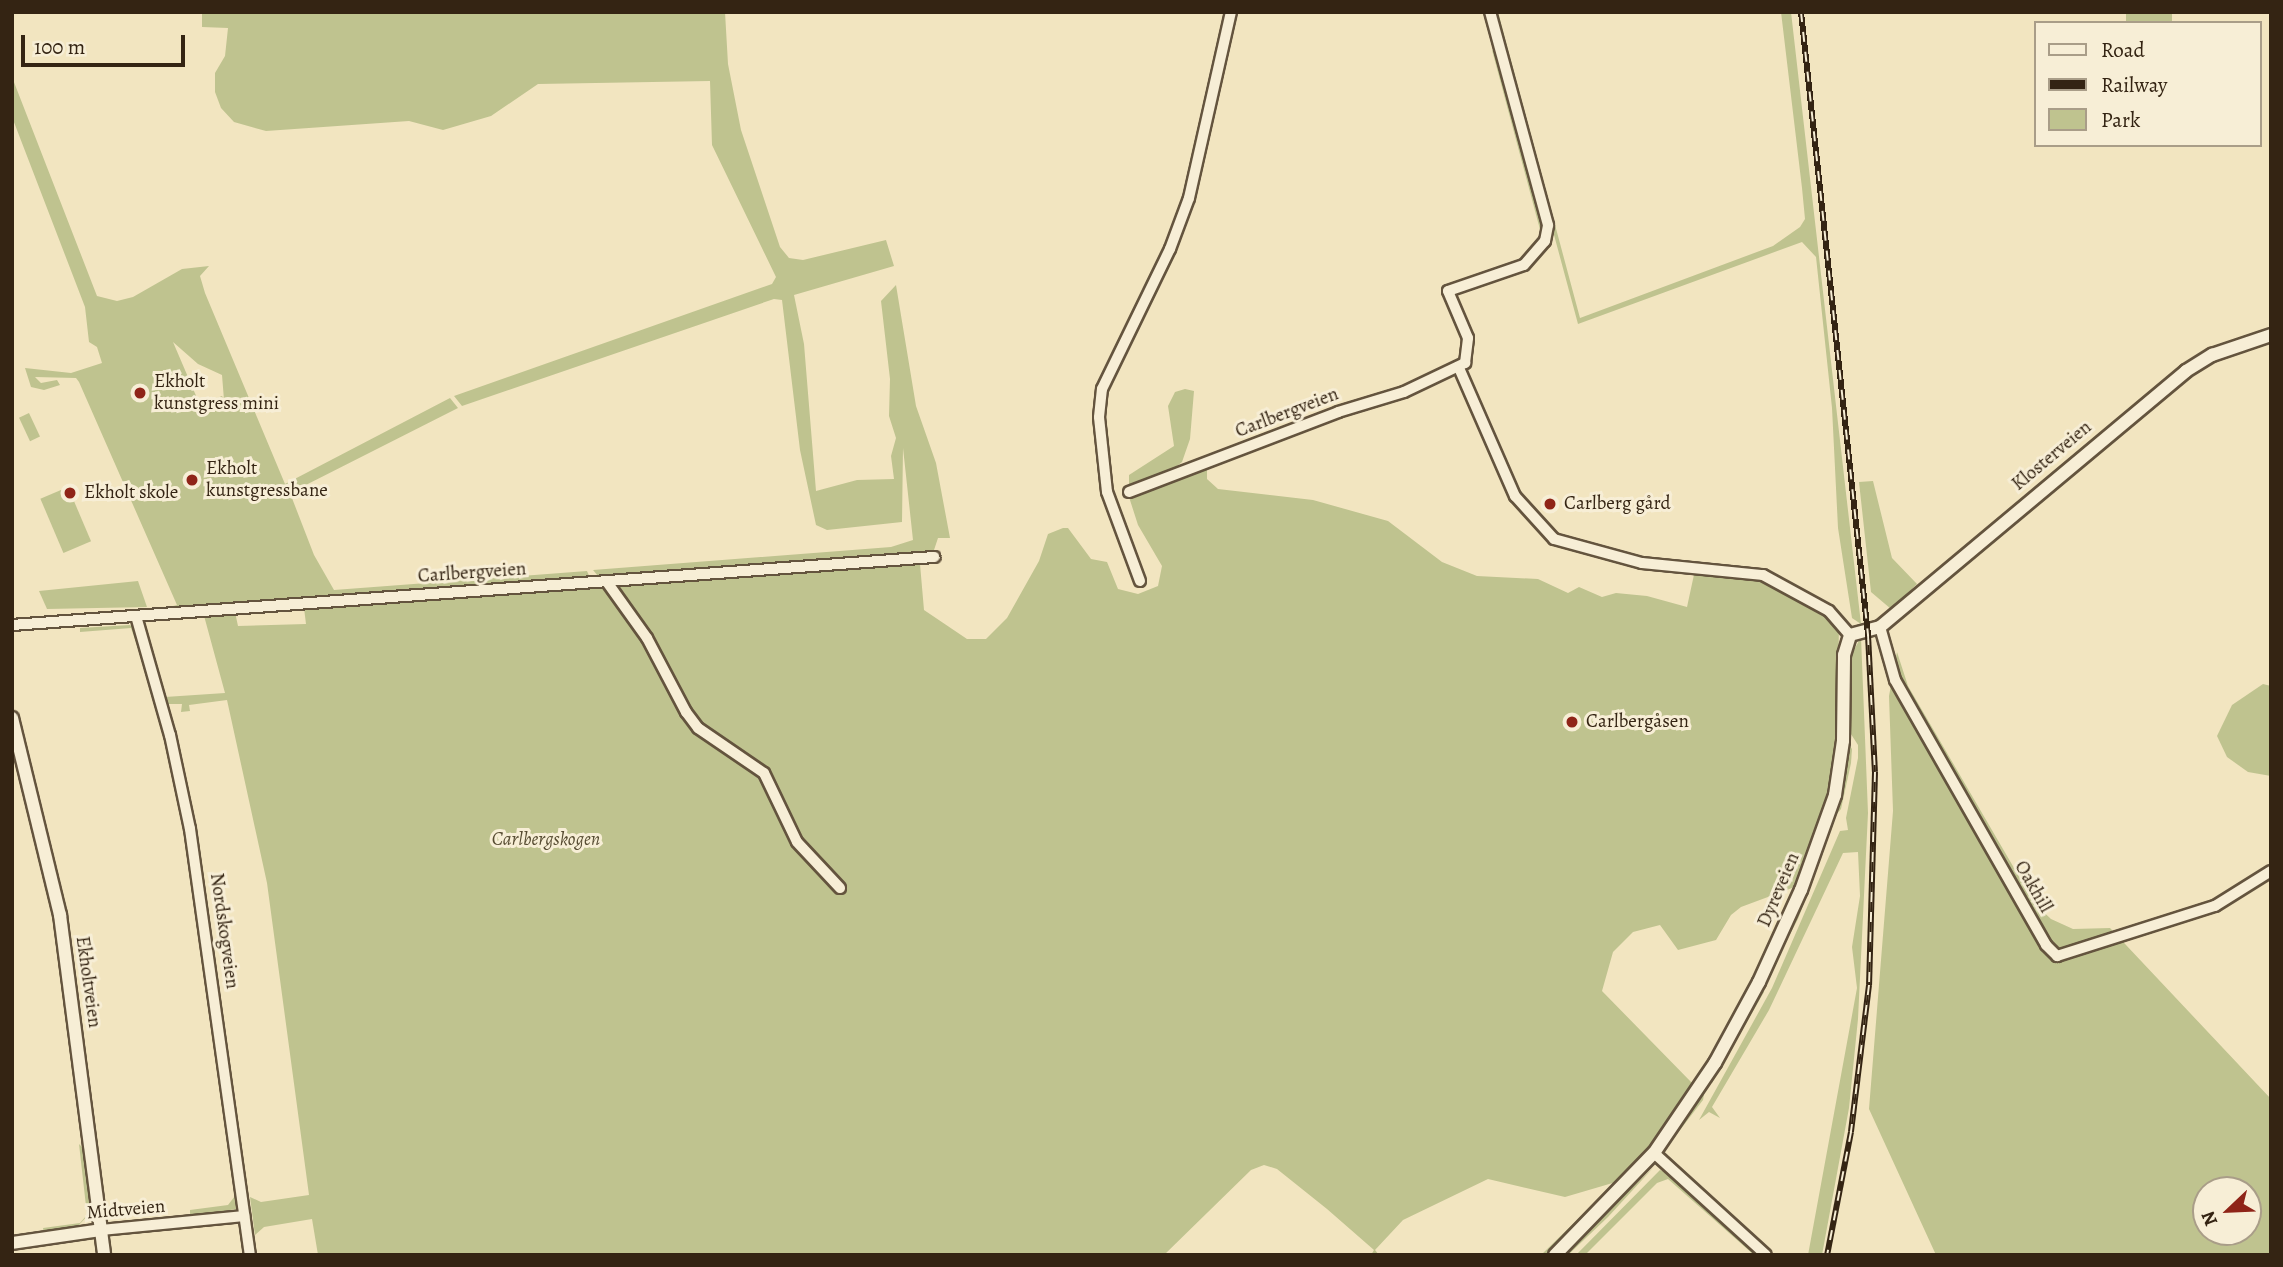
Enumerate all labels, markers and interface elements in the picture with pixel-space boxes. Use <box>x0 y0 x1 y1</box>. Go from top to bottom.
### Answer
scale bar <box>24 21 189 65</box>
legend <box>2035 21 2262 147</box>
text: 100 m <box>34 33 85 61</box>
text: Road <box>2101 36 2145 64</box>
text: Railway <box>2101 71 2167 99</box>
text: Park <box>2101 106 2140 134</box>
place label: Ekholt kunstgress mini <box>154 371 279 415</box>
street label: Carlbergveien <box>1232 383 1342 443</box>
marker: Ekholt kunstgress mini <box>132 385 148 401</box>
street label: Klosterveien <box>2008 416 2096 496</box>
place label: Ekholt kunstgressbane <box>206 458 328 502</box>
marker: Ekholt kunstgressbane <box>184 472 200 488</box>
place label: Ekholt skole <box>84 482 178 504</box>
marker: Ekholt skole <box>62 485 78 501</box>
place label: Carlberg gård <box>1564 493 1671 515</box>
marker: Carlberg gård <box>1542 496 1558 512</box>
street label: Carlbergveien <box>417 558 527 588</box>
place label: Carlbergåsen <box>1586 711 1689 733</box>
marker: Carlbergåsen <box>1564 714 1580 730</box>
park label: Carlbergskogen <box>492 829 600 851</box>
street label: Dyreveien <box>1753 849 1805 931</box>
street label: Oakhill <box>2009 857 2057 917</box>
street label: Nordskogveien <box>205 872 243 990</box>
street label: Ekholtveien <box>70 935 106 1029</box>
north arrow <box>2192 1176 2262 1246</box>
street label: Midtveien <box>86 1195 166 1225</box>
text: N <box>2195 1207 2224 1230</box>

